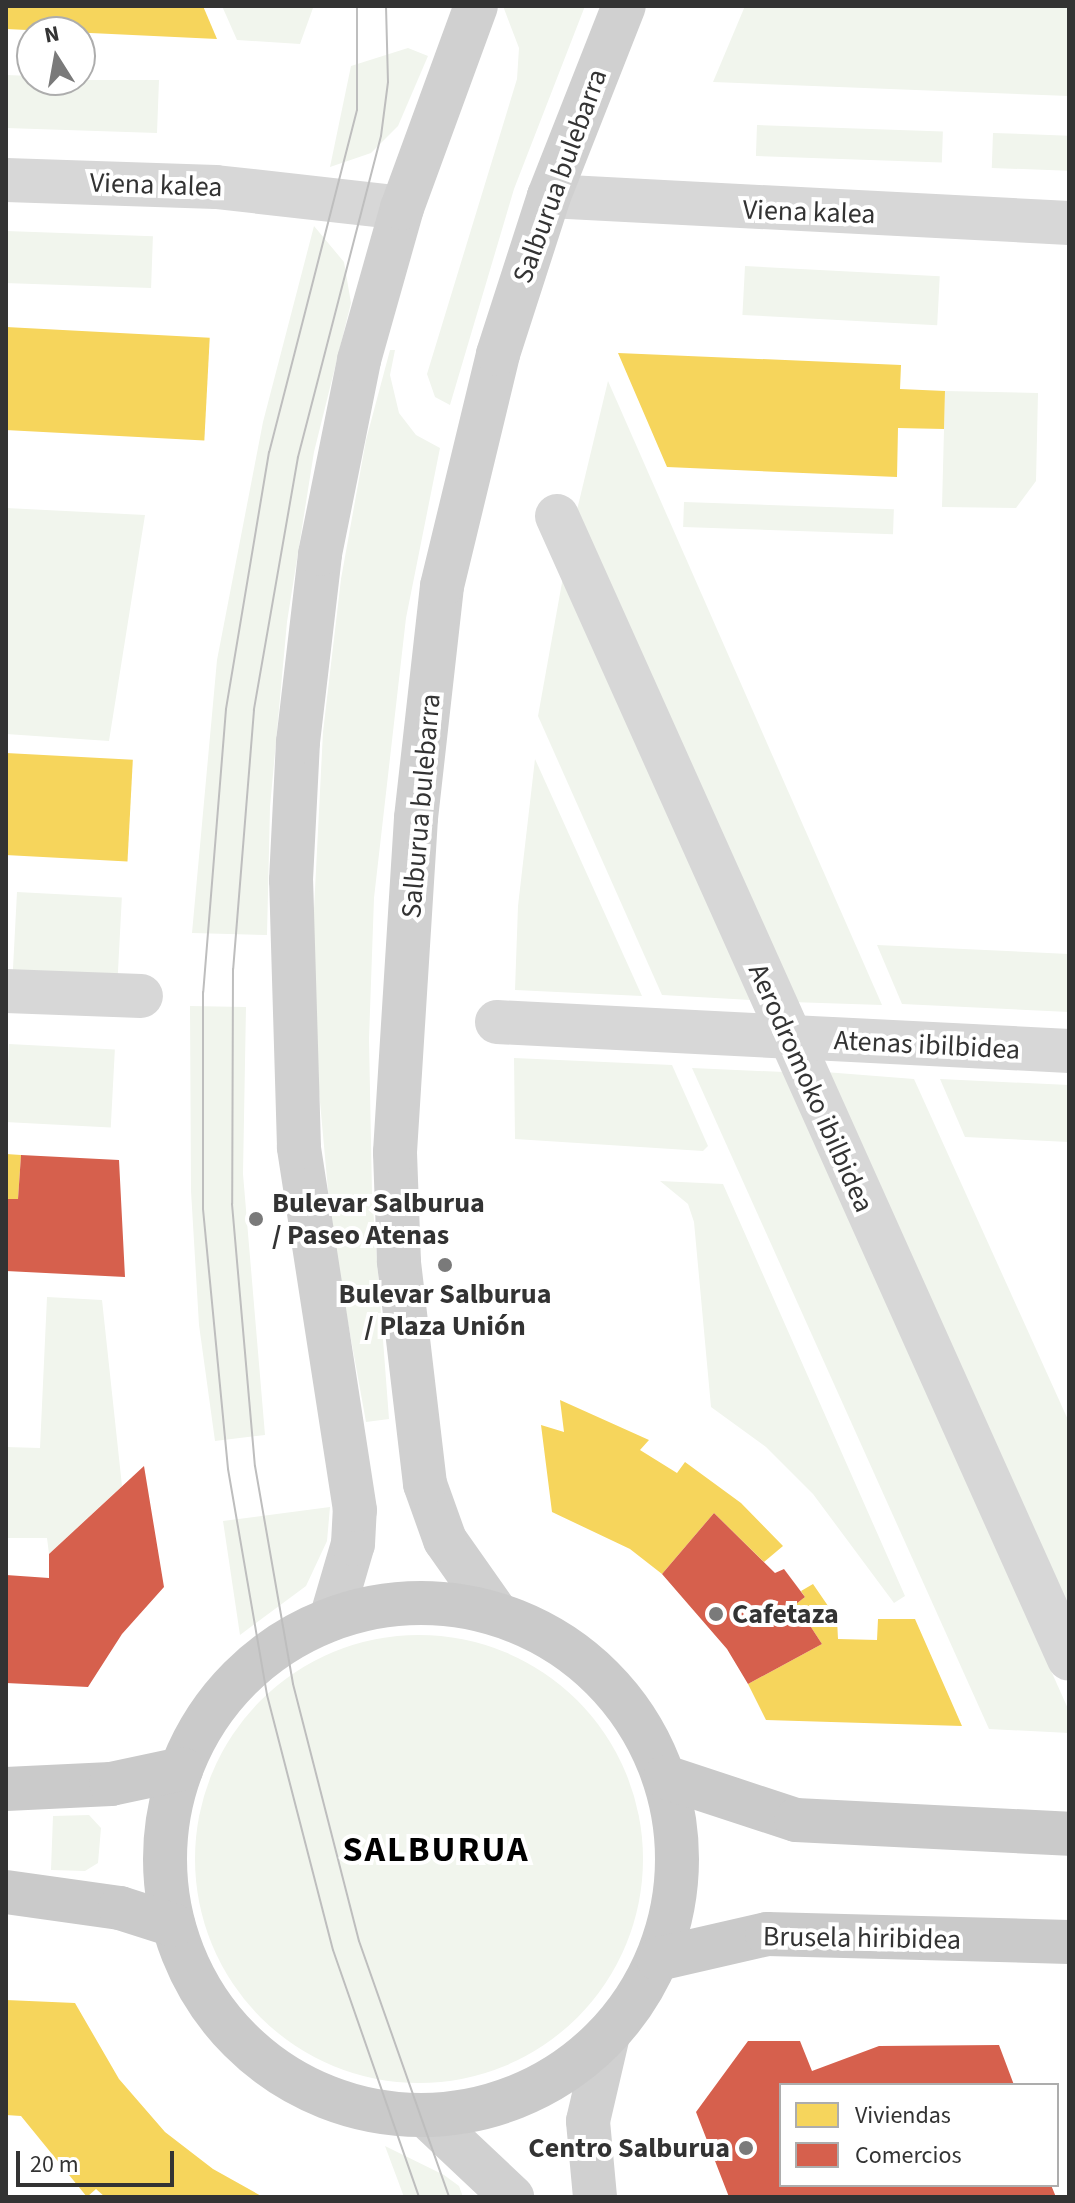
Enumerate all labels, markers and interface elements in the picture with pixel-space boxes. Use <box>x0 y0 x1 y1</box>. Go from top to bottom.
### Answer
north arrow <box>16 16 96 96</box>
text: N <box>42 17 62 52</box>
street label: Salburua bulebarra <box>506 64 614 288</box>
street label: Viena kalea <box>89 166 223 204</box>
street label: Viena kalea <box>742 193 876 231</box>
street label: Salburua bulebarra <box>394 692 448 920</box>
street label: Aerodromoko ibilbidea <box>741 959 881 1217</box>
street label: Atenas ibilbidea <box>833 1023 1021 1067</box>
place label: Bulevar Salburua / Paseo Atenas <box>272 1186 485 1252</box>
marker: Bulevar Salburua / Paseo Atenas <box>247 1210 265 1228</box>
marker: Bulevar Salburua / Plaza Unión <box>436 1256 454 1274</box>
place label: Bulevar Salburua / Plaza Unión <box>339 1277 551 1343</box>
place label: Cafetaza <box>732 1597 839 1631</box>
marker: Cafetaza <box>707 1605 725 1623</box>
district label: SALBURUA <box>342 1828 530 1872</box>
street label: Brusela hiribidea <box>763 1919 961 1957</box>
legend <box>779 2083 1059 2187</box>
text: Viviendas <box>855 2098 951 2133</box>
place label: Centro Salburua <box>528 2131 730 2165</box>
scale bar <box>20 2135 178 2185</box>
text: Comercios <box>855 2138 961 2173</box>
marker: Centro Salburua <box>737 2139 755 2157</box>
text: 20 m <box>30 2147 79 2182</box>

